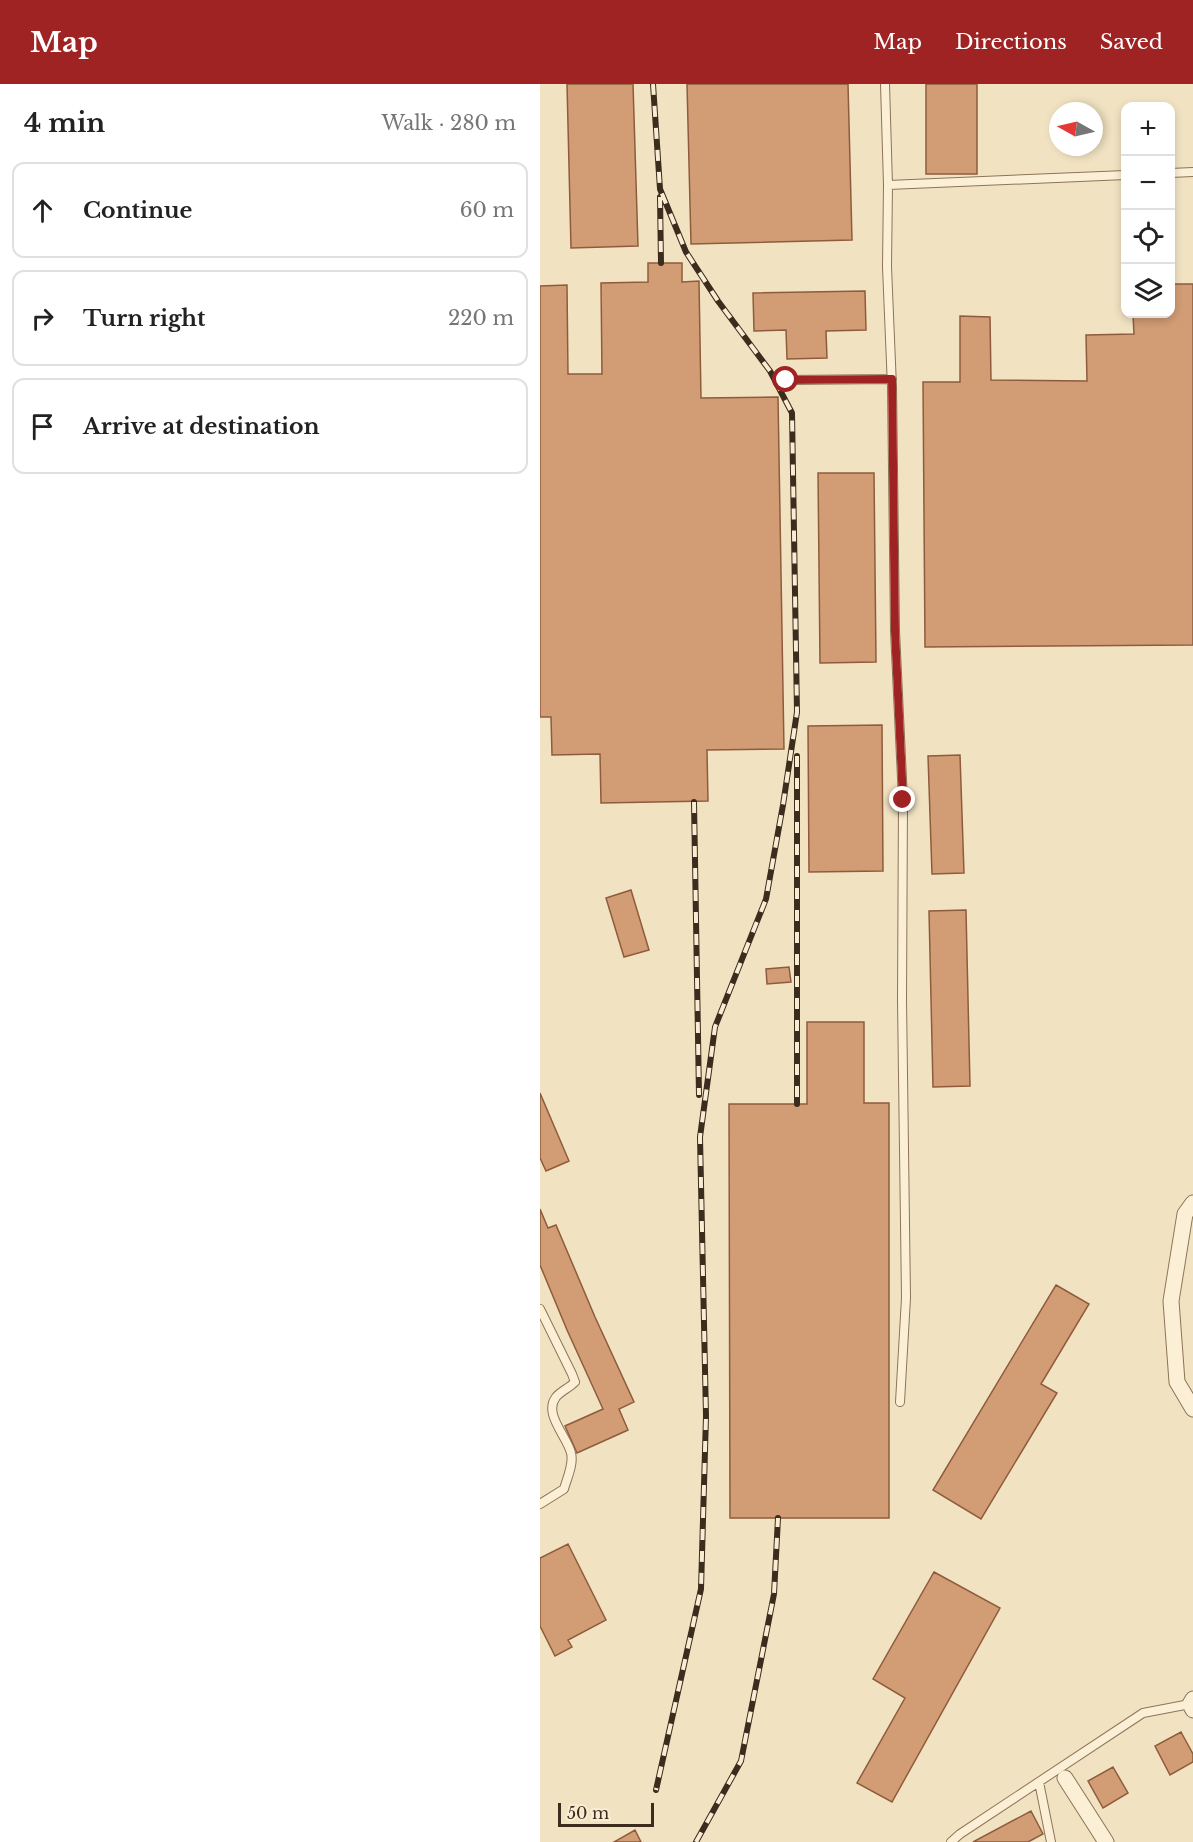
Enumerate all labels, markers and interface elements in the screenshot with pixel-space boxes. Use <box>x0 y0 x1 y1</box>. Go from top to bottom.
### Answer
text: Map <box>30 25 98 60</box>
text: Map <box>873 29 922 55</box>
text: Directions <box>955 29 1067 55</box>
text: Saved <box>1100 29 1163 55</box>
north arrow <box>1049 102 1103 156</box>
map controls <box>1121 102 1175 318</box>
button: + <box>1121 102 1175 156</box>
text: 4 min <box>24 107 105 139</box>
text: Walk · 280 m <box>382 111 516 135</box>
button: − <box>1121 156 1175 210</box>
icon: ahead <box>26 194 59 227</box>
text: Continue <box>83 197 192 224</box>
text: 60 m <box>460 198 514 222</box>
button: locate <box>1121 210 1175 264</box>
button: layers <box>1121 264 1175 318</box>
icon: right <box>26 302 59 335</box>
text: Turn right <box>83 305 205 332</box>
text: 220 m <box>448 306 514 330</box>
route start <box>772 366 798 392</box>
icon: arrive <box>26 410 59 443</box>
text: Arrive at destination <box>83 413 320 440</box>
route end <box>889 786 915 812</box>
scale bar <box>558 1800 654 1828</box>
text: 50 m <box>567 1803 609 1823</box>

